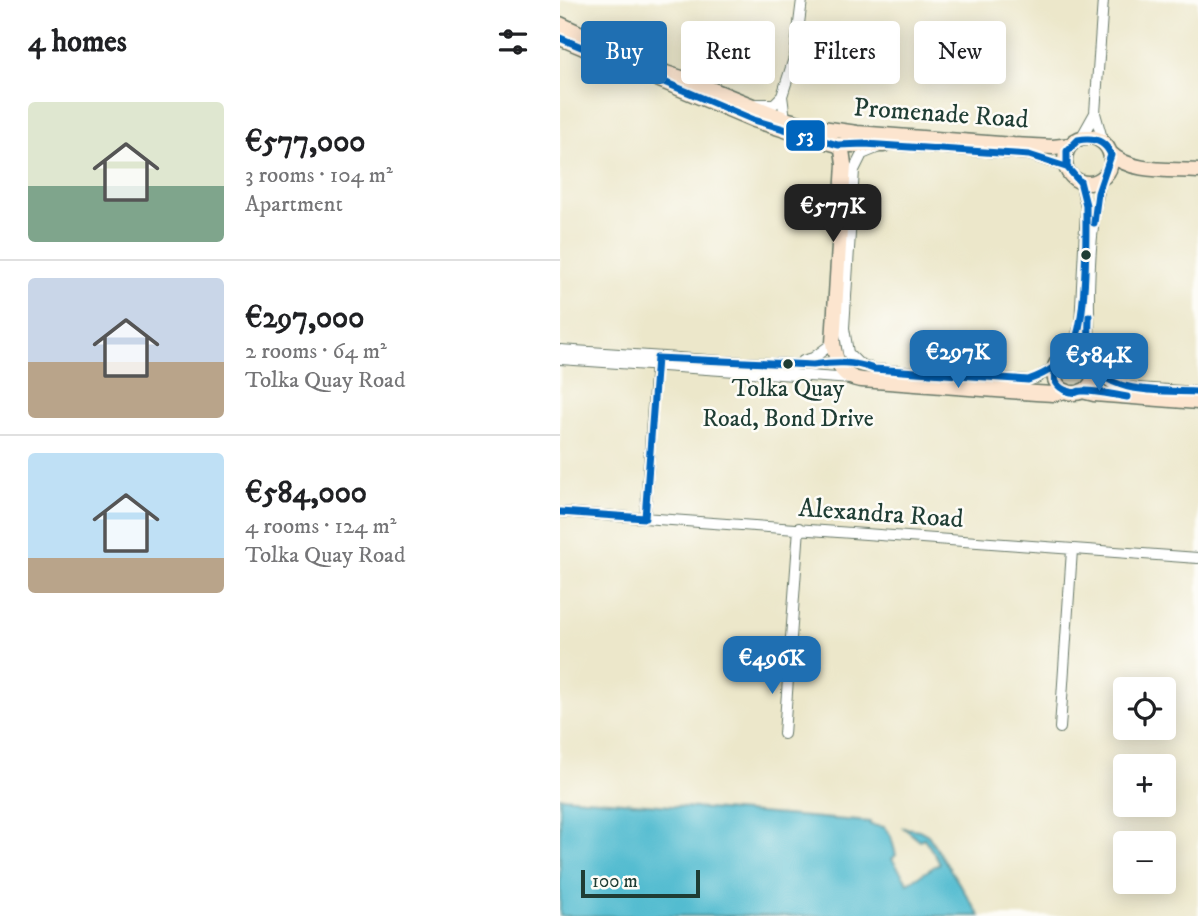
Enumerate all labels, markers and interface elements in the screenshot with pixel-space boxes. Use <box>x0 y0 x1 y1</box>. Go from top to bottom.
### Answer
chip: Buy <box>581 21 667 84</box>
chip: Rent <box>681 21 775 84</box>
chip: Filters <box>789 21 900 84</box>
chip: New <box>914 21 1006 84</box>
icon: filters <box>494 23 532 61</box>
text: 4 homes <box>28 24 127 61</box>
street label: Promenade Road <box>852 91 1030 137</box>
line badge: 53 <box>785 119 826 152</box>
text: €577,000 <box>245 124 365 161</box>
text: 53 <box>796 125 813 148</box>
icon: home <box>84 130 168 214</box>
text: 3 rooms · 104 m² <box>245 161 393 190</box>
pin: €577K <box>784 184 882 244</box>
text: Apartment <box>245 190 343 219</box>
text: €577K <box>800 192 866 221</box>
unlabelled marker <box>1079 248 1093 262</box>
text: €297,000 <box>245 300 364 337</box>
icon: home <box>84 306 168 390</box>
pin: €297K <box>909 330 1007 390</box>
pin: €584K <box>1050 334 1148 393</box>
text: 2 rooms · 64 m² <box>245 337 387 366</box>
text: €297K <box>926 338 990 367</box>
text: €584K <box>1066 341 1132 370</box>
marker: Tolka Quay Road, Bond Drive <box>781 357 795 371</box>
text: Tolka Quay Road <box>245 366 405 395</box>
place label: Tolka Quay Road, Bond Drive <box>702 374 874 434</box>
text: €584,000 <box>245 475 367 512</box>
icon: home <box>84 481 168 565</box>
street label: Alexandra Road <box>797 492 965 536</box>
text: 4 rooms · 124 m² <box>245 512 396 541</box>
text: Tolka Quay Road <box>245 541 405 570</box>
pin: €496K <box>723 636 821 696</box>
text: €496K <box>739 644 805 673</box>
map controls <box>1113 677 1176 894</box>
button: locate <box>1113 677 1176 740</box>
button: + <box>1113 754 1176 817</box>
button: − <box>1113 831 1176 894</box>
scale bar <box>581 867 700 899</box>
text: 100 m <box>592 870 638 893</box>

